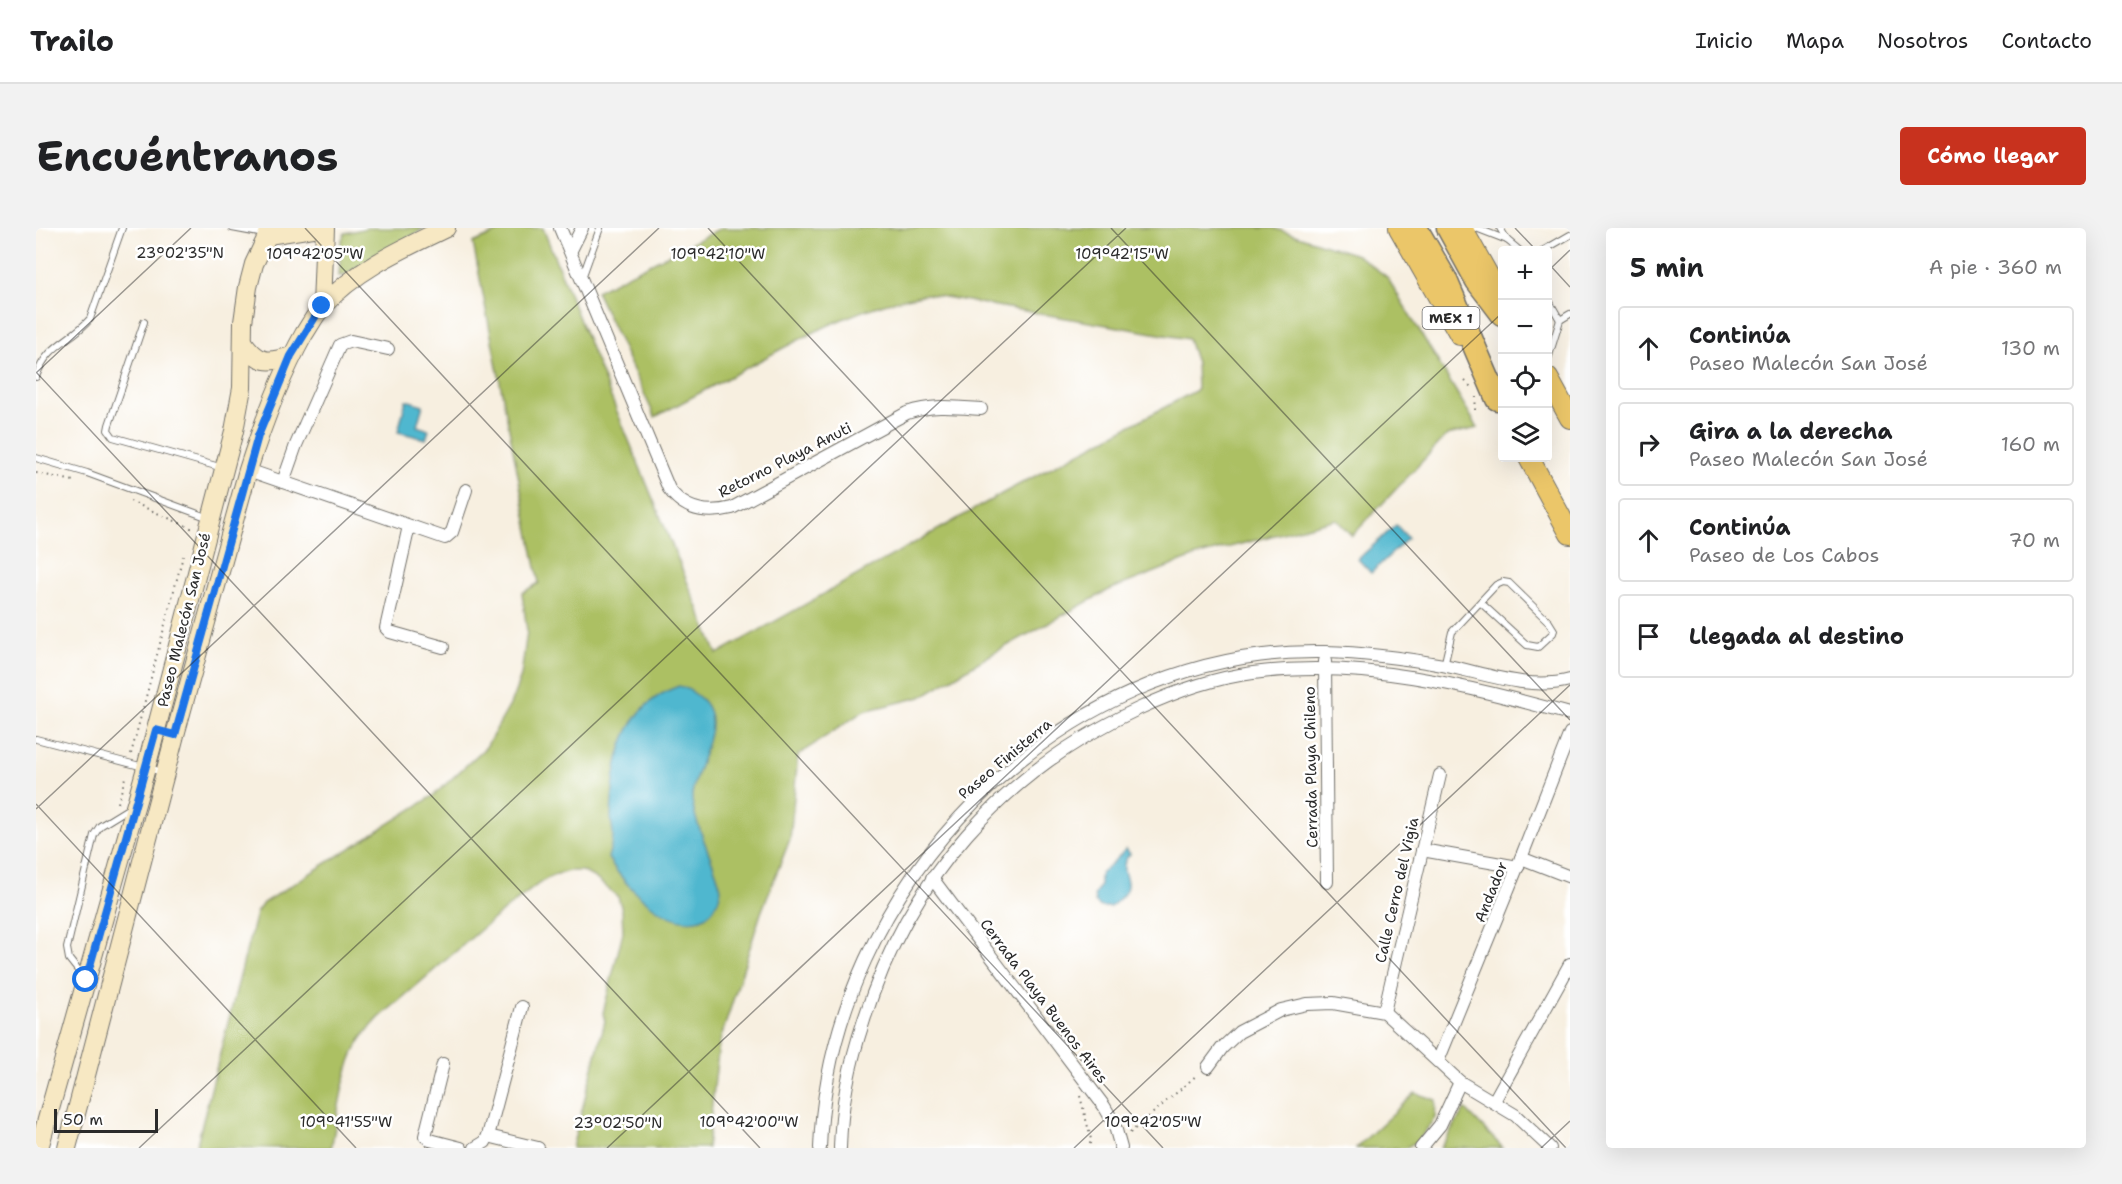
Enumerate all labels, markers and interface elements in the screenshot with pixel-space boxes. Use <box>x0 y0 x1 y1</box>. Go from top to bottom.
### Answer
text: Trailo <box>30 22 114 60</box>
text: Inicio <box>1695 27 1753 55</box>
text: Mapa <box>1786 27 1844 55</box>
text: Nosotros <box>1877 27 1968 55</box>
text: Contacto <box>2001 27 2092 55</box>
button: Cómo llegar <box>1900 127 2086 185</box>
text: Encuéntranos <box>36 128 338 184</box>
text: 23°02'35"N <box>136 243 224 263</box>
text: 109°42'05"W <box>266 244 364 264</box>
text: 109°42'10"W <box>671 244 766 264</box>
text: 109°42'15"W <box>1075 244 1169 264</box>
map controls <box>1498 246 1552 462</box>
button: + <box>1498 246 1552 300</box>
text: 5 min <box>1630 250 1704 285</box>
text: A pie · 360 m <box>1929 254 2062 280</box>
route end <box>308 292 334 318</box>
button: − <box>1498 300 1552 354</box>
road number: MEX 1 <box>1422 307 1480 329</box>
text: Continúa <box>1689 321 1791 350</box>
icon: ahead <box>1632 332 1665 365</box>
text: 130 m <box>2001 335 2060 361</box>
text: Paseo Malecón San José <box>1689 350 1928 376</box>
button: locate <box>1498 354 1552 408</box>
button: layers <box>1498 408 1552 462</box>
text: Gira a la derecha <box>1689 417 1893 446</box>
street label: Retorno Playa Anuti <box>715 418 855 502</box>
icon: right <box>1632 428 1665 461</box>
text: 160 m <box>2001 431 2060 457</box>
text: Paseo Malecón San José <box>1689 446 1928 472</box>
text: Continúa <box>1689 513 1791 542</box>
icon: ahead <box>1632 524 1665 557</box>
text: 70 m <box>2008 527 2060 553</box>
street label: Paseo Malecón San José <box>153 531 215 709</box>
text: Paseo de Los Cabos <box>1689 542 1879 568</box>
icon: arrive <box>1632 620 1665 653</box>
text: Llegada al destino <box>1689 622 1904 651</box>
street label: Cerrada Playa Chileno <box>1300 686 1322 848</box>
street label: Paseo Finisterra <box>954 714 1056 804</box>
street label: Calle Cerro del Vigia <box>1371 815 1424 965</box>
street label: Andador <box>1470 859 1512 925</box>
street label: Cerrada Playa Buenos Aires <box>975 915 1113 1087</box>
route start <box>72 966 98 992</box>
scale bar <box>54 1106 158 1134</box>
text: 50 m <box>63 1109 103 1130</box>
text: 109°41'55"W <box>300 1112 392 1132</box>
text: 109°42'00"W <box>699 1112 799 1132</box>
text: 109°42'05"W <box>1104 1112 1202 1132</box>
text: 23°02'50"N <box>574 1113 662 1133</box>

